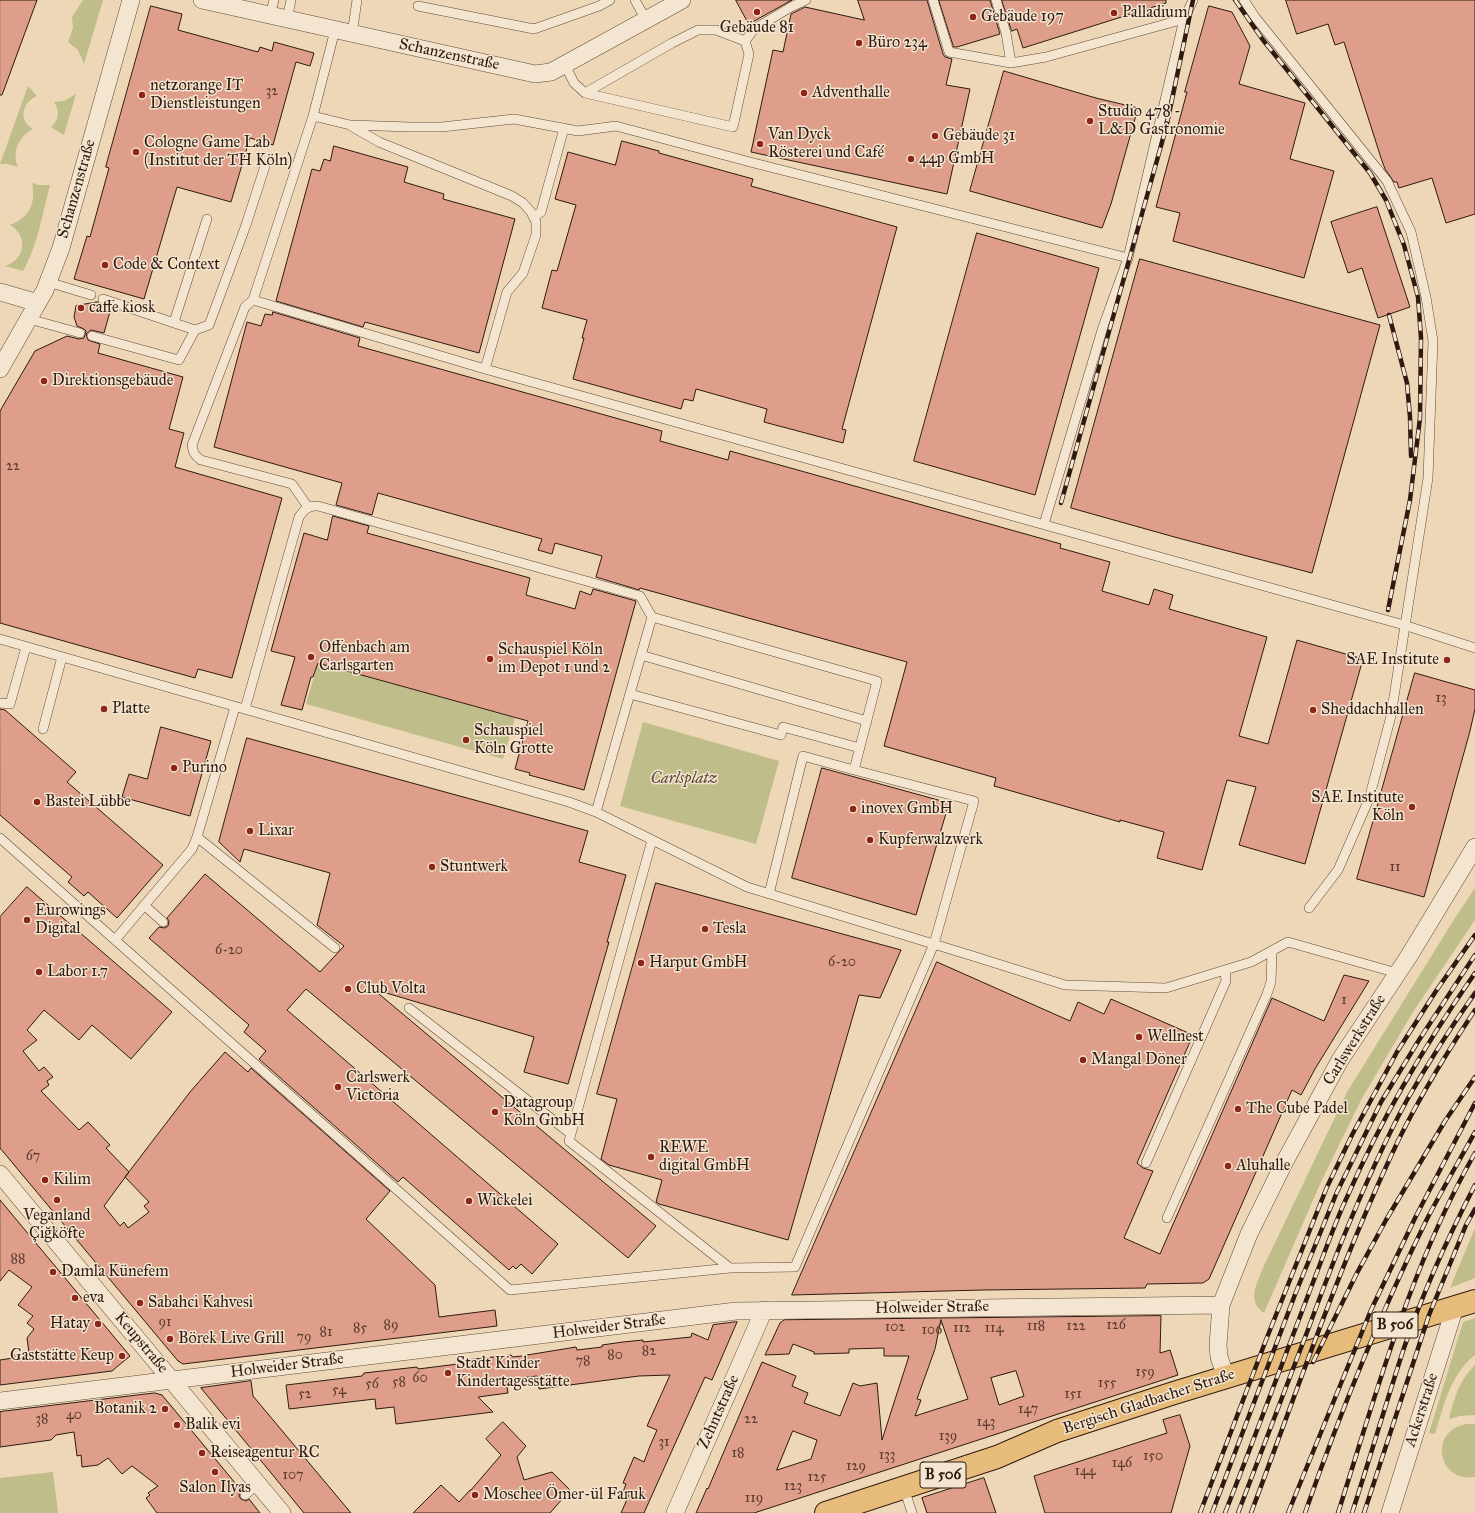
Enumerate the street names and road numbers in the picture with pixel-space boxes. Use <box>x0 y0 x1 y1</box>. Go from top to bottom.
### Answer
street label: Schanzenstraße <box>397 35 501 75</box>
street label: Schanzenstraße <box>54 137 100 241</box>
street label: Carlswerkstraße <box>1319 991 1391 1089</box>
street label: Holweider Straße <box>875 1297 989 1319</box>
street label: Keupstraße <box>110 1309 172 1377</box>
street label: Holweider Straße <box>551 1311 667 1343</box>
road number: B 506 <box>1372 1312 1418 1338</box>
street label: Holweider Straße <box>229 1350 345 1382</box>
street label: Bergisch Gladbacher Straße <box>1061 1365 1237 1439</box>
street label: Ackerstraße <box>1401 1371 1443 1449</box>
street label: Zehntstraße <box>694 1372 744 1452</box>
road number: B 506 <box>920 1462 966 1488</box>

